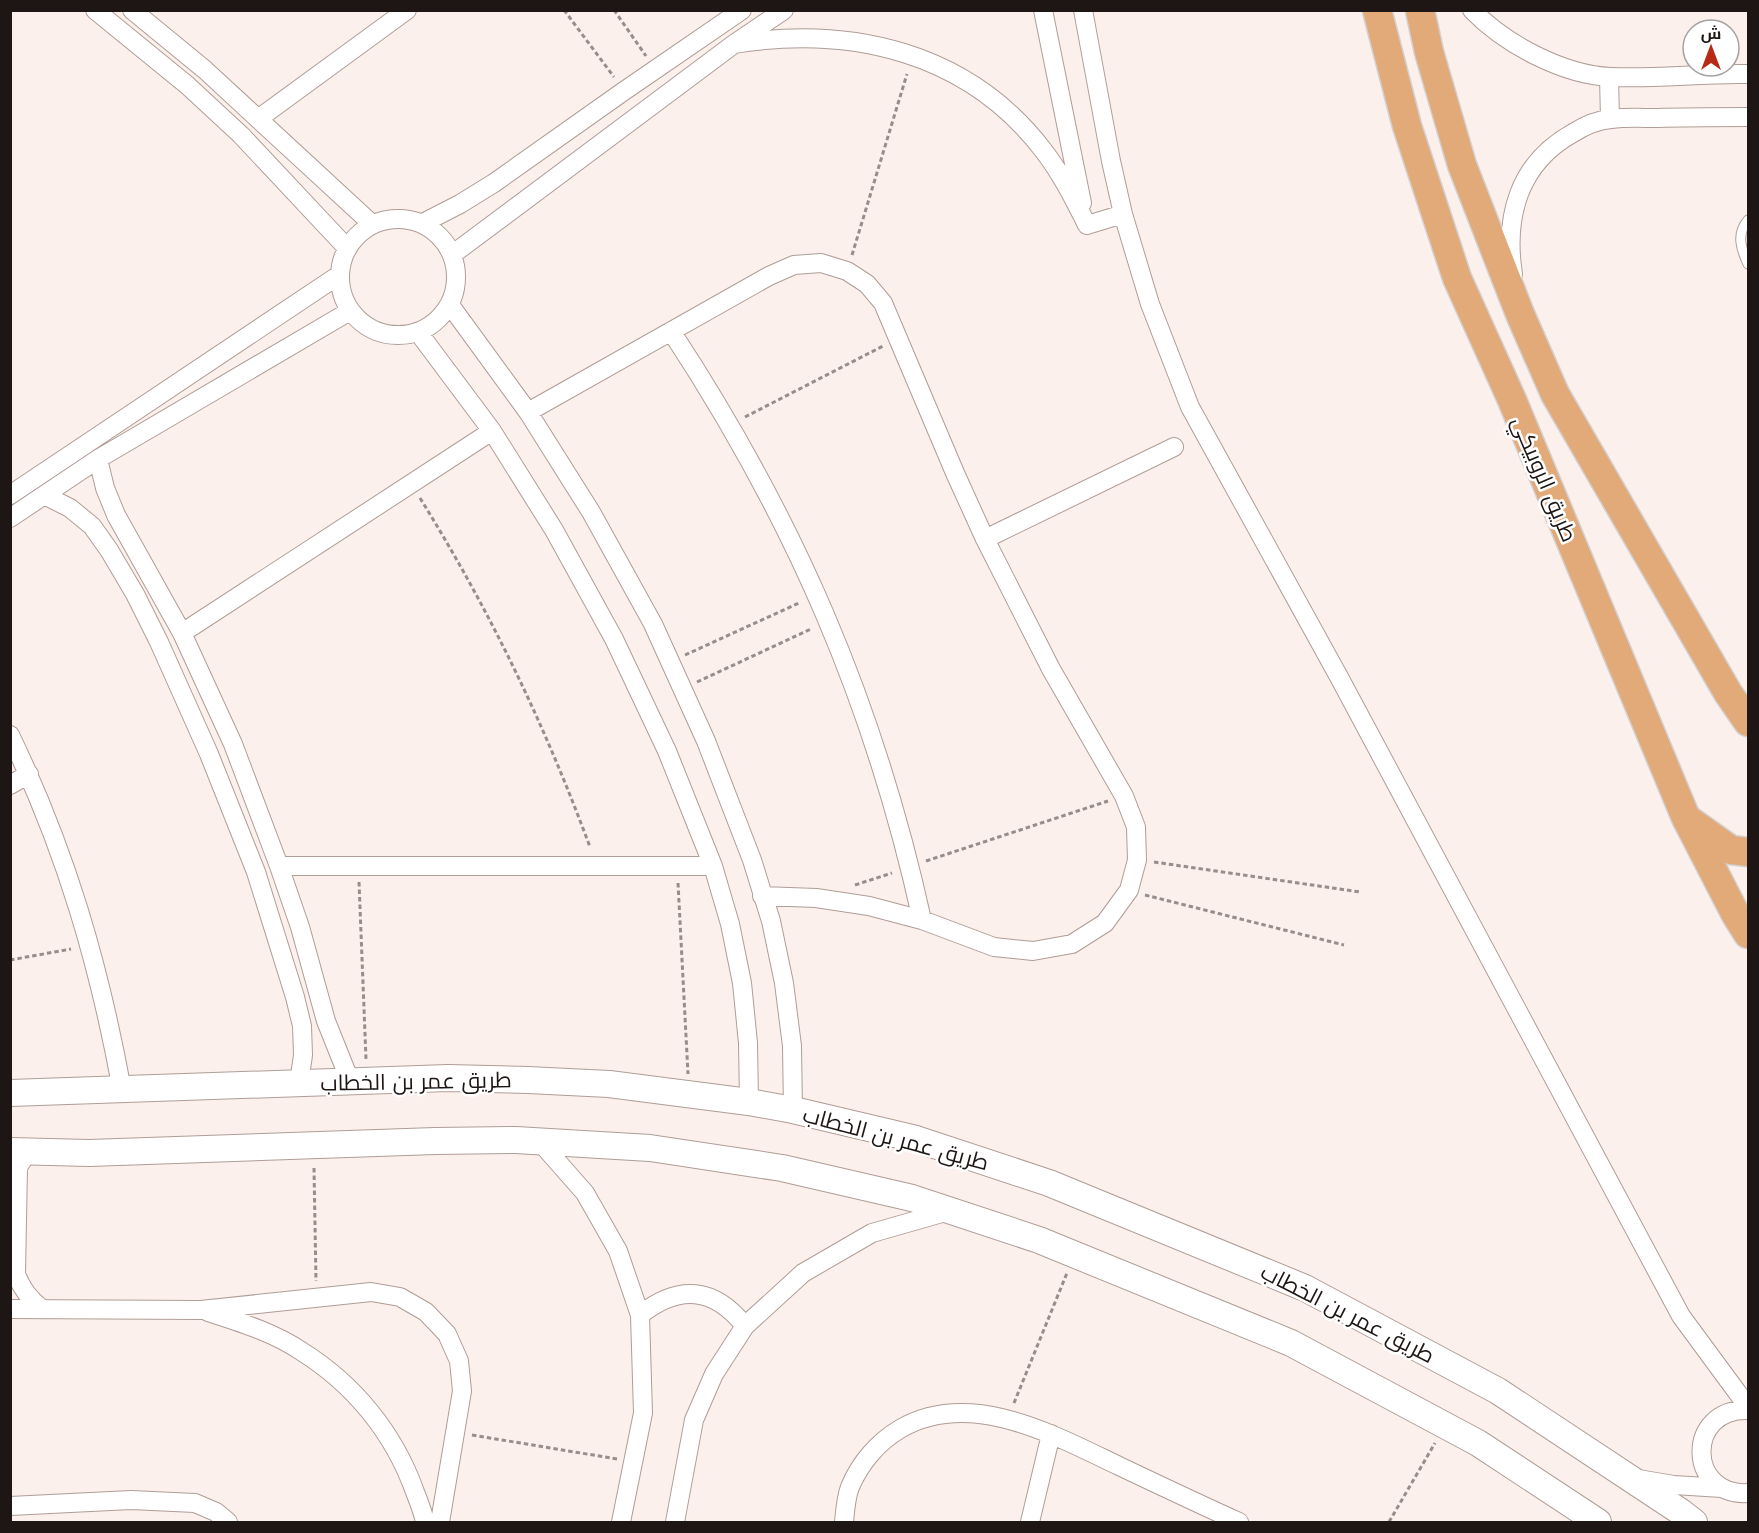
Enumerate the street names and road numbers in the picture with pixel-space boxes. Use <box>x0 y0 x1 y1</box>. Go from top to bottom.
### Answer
street label: طريق الروبيكي <box>1503 411 1586 547</box>
street label: طريق عمر بن الخطاب <box>320 1063 512 1099</box>
street label: طريق عمر بن الخطاب <box>799 1098 993 1178</box>
street label: طريق عمر بن الخطاب <box>1255 1255 1441 1371</box>

